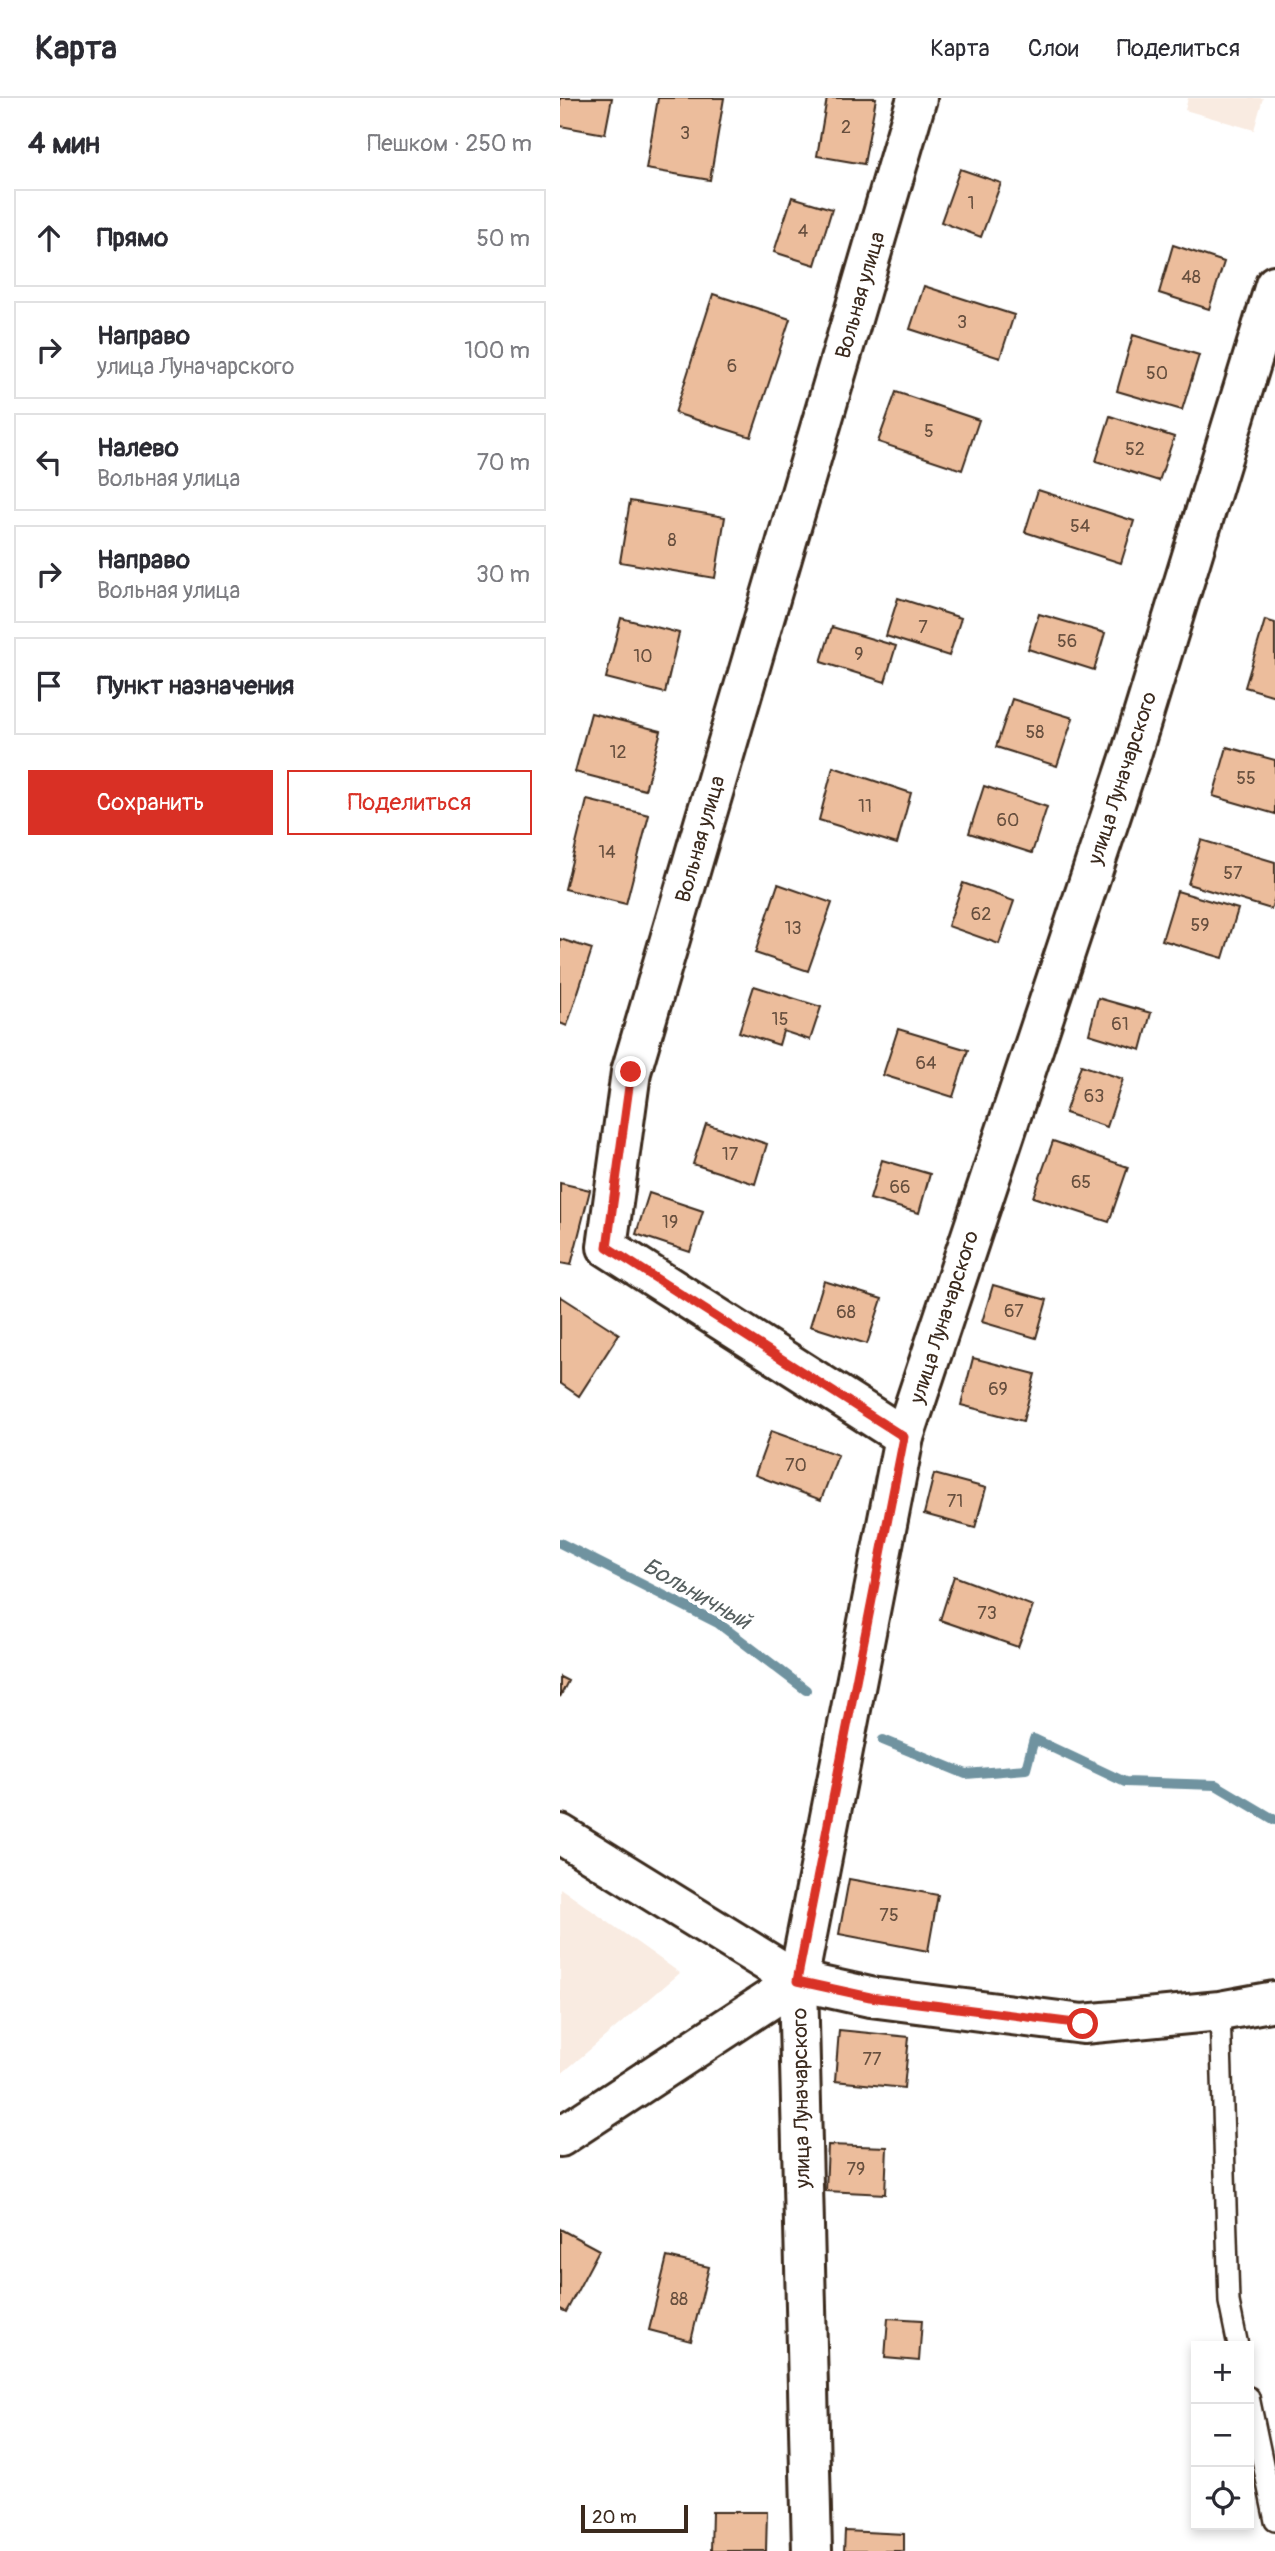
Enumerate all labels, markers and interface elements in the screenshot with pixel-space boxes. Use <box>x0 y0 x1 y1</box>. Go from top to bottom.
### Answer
text: Карта <box>35 28 117 69</box>
text: Карта <box>930 34 990 63</box>
text: Слои <box>1028 34 1079 63</box>
text: Поделиться <box>1117 34 1240 63</box>
house number: 2 <box>841 116 851 139</box>
house number: 3 <box>680 122 690 145</box>
text: 4 мин <box>28 125 100 162</box>
text: Пешком · 250 m <box>367 129 532 158</box>
house number: 1 <box>967 192 975 215</box>
icon: ahead <box>30 219 68 257</box>
house number: 4 <box>798 220 809 243</box>
text: Прямо <box>97 222 168 254</box>
text: 50 m <box>476 224 530 253</box>
street label: Вольная улица <box>829 229 891 362</box>
house number: 48 <box>1181 266 1201 289</box>
house number: 3 <box>957 311 967 334</box>
text: Направо <box>97 320 190 352</box>
icon: right <box>30 331 68 369</box>
text: 100 m <box>464 336 530 365</box>
text: улица Луначарского <box>97 352 294 381</box>
house number: 6 <box>727 355 737 378</box>
house number: 50 <box>1146 362 1168 385</box>
house number: 5 <box>924 420 934 443</box>
text: Налево <box>97 432 179 464</box>
house number: 52 <box>1125 438 1145 461</box>
icon: left <box>30 443 68 481</box>
text: 70 m <box>477 448 530 477</box>
text: Вольная улица <box>97 464 240 493</box>
house number: 54 <box>1070 515 1091 538</box>
house number: 8 <box>667 529 677 552</box>
text: Направо <box>97 544 190 576</box>
icon: right <box>30 555 68 593</box>
text: 30 m <box>476 560 530 589</box>
text: Вольная улица <box>97 576 240 605</box>
house number: 7 <box>918 616 928 639</box>
house number: 56 <box>1057 630 1077 653</box>
house number: 9 <box>854 643 864 666</box>
house number: 10 <box>633 645 653 668</box>
icon: arrive <box>30 667 68 705</box>
text: Пункт назначения <box>97 670 294 702</box>
street label: улица Луначарского <box>1081 688 1163 869</box>
house number: 58 <box>1026 721 1044 744</box>
house number: 12 <box>609 741 627 764</box>
house number: 55 <box>1236 767 1256 790</box>
button: Сохранить <box>28 770 273 835</box>
button: Поделиться <box>287 770 532 835</box>
street label: Вольная улица <box>669 773 731 906</box>
house number: 11 <box>858 795 872 818</box>
house number: 60 <box>997 809 1019 832</box>
house number: 14 <box>598 841 616 864</box>
house number: 57 <box>1223 862 1243 885</box>
house number: 62 <box>971 903 991 926</box>
house number: 59 <box>1190 914 1210 937</box>
house number: 13 <box>784 917 802 940</box>
house number: 15 <box>772 1008 788 1031</box>
house number: 61 <box>1111 1013 1129 1036</box>
house number: 64 <box>916 1052 937 1075</box>
route end <box>615 1056 646 1087</box>
house number: 63 <box>1084 1085 1104 1108</box>
house number: 17 <box>722 1143 739 1166</box>
house number: 65 <box>1071 1171 1091 1194</box>
house number: 66 <box>890 1176 910 1199</box>
house number: 19 <box>662 1211 678 1234</box>
street label: улица Луначарского <box>903 1227 985 1408</box>
house number: 67 <box>1004 1300 1024 1323</box>
house number: 68 <box>836 1301 856 1324</box>
house number: 69 <box>988 1378 1008 1401</box>
house number: 70 <box>785 1454 807 1477</box>
house number: 71 <box>947 1490 963 1513</box>
water label: Больничный <box>638 1551 757 1637</box>
house number: 73 <box>977 1602 997 1625</box>
house number: 75 <box>879 1904 899 1927</box>
street label: улица Луначарского <box>786 2008 817 2189</box>
route start <box>1067 2008 1098 2039</box>
house number: 77 <box>862 2048 882 2071</box>
house number: 79 <box>847 2158 865 2181</box>
house number: 88 <box>670 2288 688 2311</box>
map controls <box>1191 2341 1254 2530</box>
button: + <box>1191 2341 1254 2404</box>
button: − <box>1191 2404 1254 2467</box>
button: locate <box>1191 2467 1254 2530</box>
scale bar <box>581 2502 688 2534</box>
text: 20 m <box>592 2505 637 2529</box>

